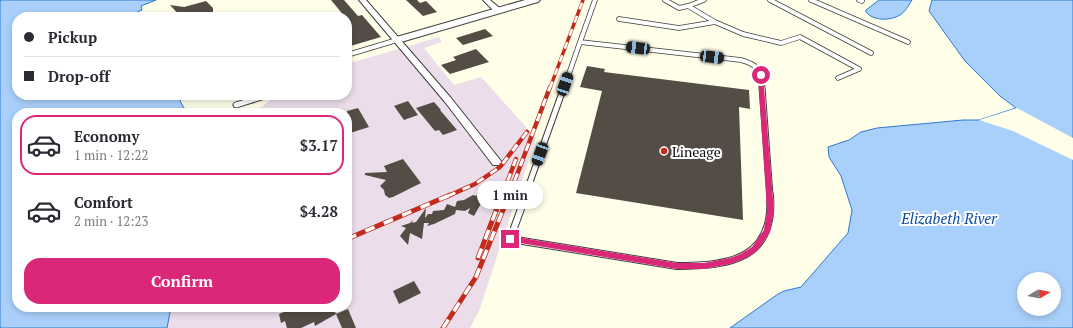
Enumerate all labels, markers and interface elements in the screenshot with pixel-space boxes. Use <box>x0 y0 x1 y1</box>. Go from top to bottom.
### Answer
text: Pickup <box>48 27 97 47</box>
car <box>625 41 651 55</box>
car <box>699 50 725 64</box>
text: Drop-off <box>48 66 110 86</box>
route start <box>752 66 770 84</box>
car <box>555 71 575 97</box>
text: Economy <box>74 126 139 146</box>
icon: car <box>26 127 62 163</box>
text: $3.17 <box>300 135 338 155</box>
car <box>530 141 550 167</box>
place label: Lineage <box>672 142 721 161</box>
text: 1 min · 12:22 <box>74 146 148 164</box>
marker: Lineage <box>659 146 669 156</box>
callout: 1 min <box>477 181 543 209</box>
text: 1 min <box>492 186 528 204</box>
text: Comfort <box>74 192 133 212</box>
icon: car <box>26 193 62 229</box>
text: $4.28 <box>300 201 338 221</box>
water label: Elizabeth River <box>900 208 998 228</box>
text: 2 min · 12:23 <box>74 212 148 230</box>
route end <box>501 230 519 248</box>
button: Confirm <box>24 258 340 304</box>
north arrow <box>1017 272 1061 316</box>
map controls <box>1017 272 1061 316</box>

